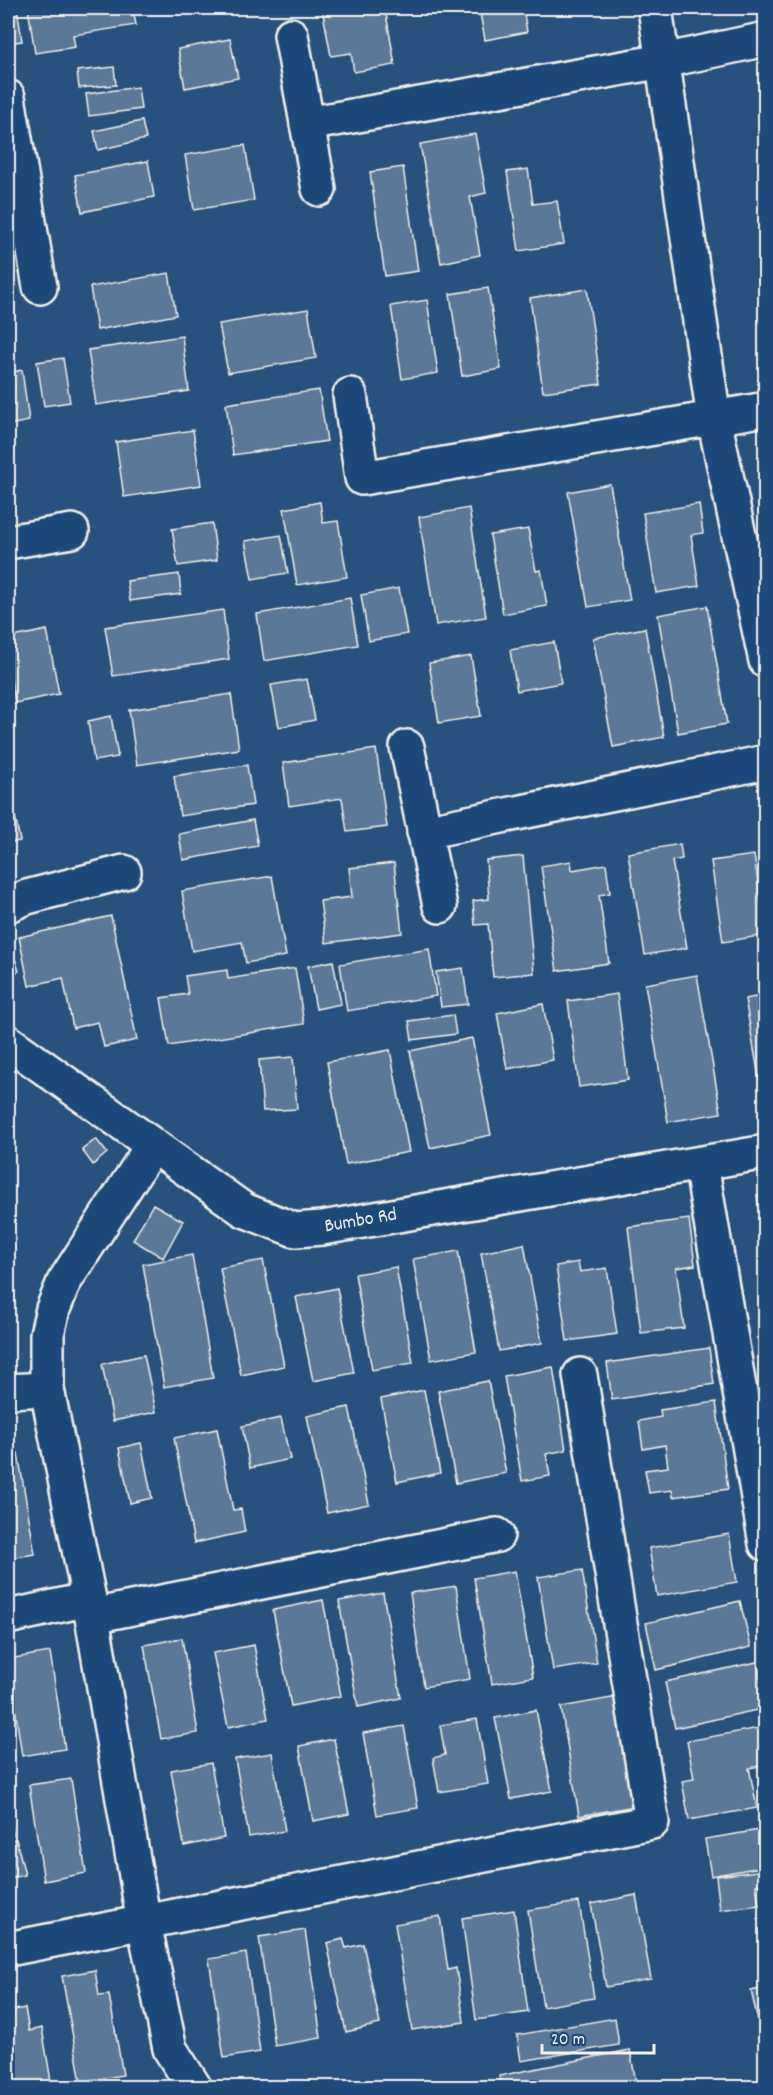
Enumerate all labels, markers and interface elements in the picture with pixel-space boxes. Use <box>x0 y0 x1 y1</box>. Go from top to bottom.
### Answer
street label: Bumbo Rd <box>322 1201 399 1241</box>
scale bar <box>542 2017 654 2055</box>
text: 20 m <box>551 2028 585 2053</box>

